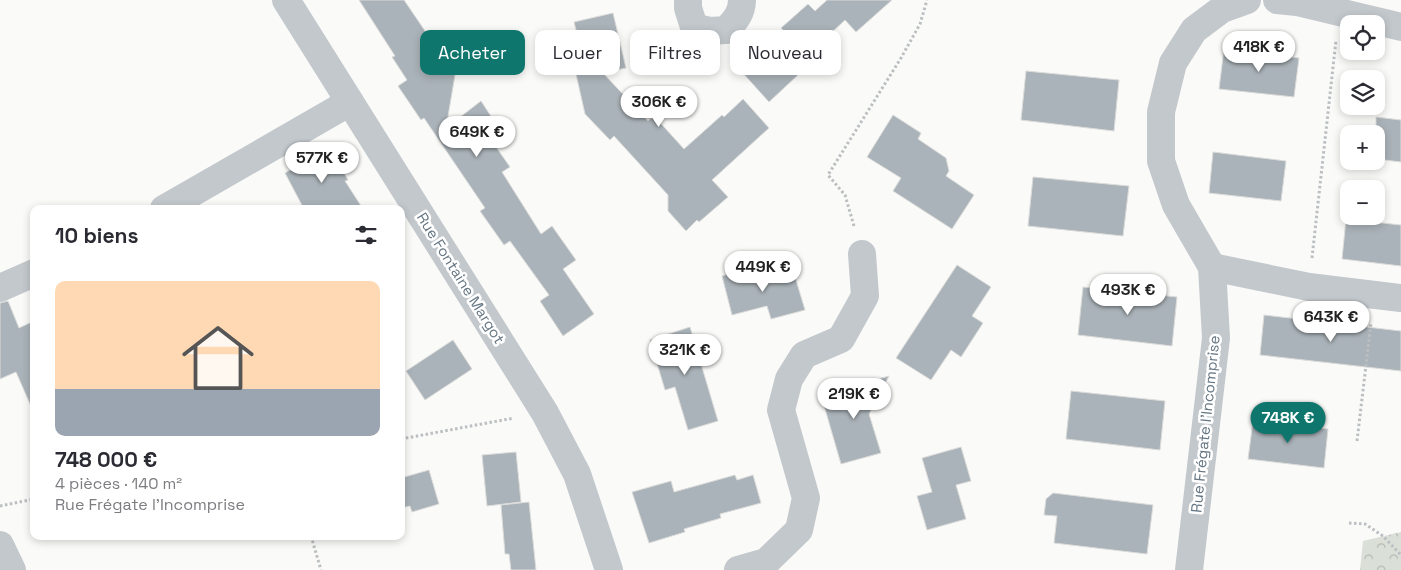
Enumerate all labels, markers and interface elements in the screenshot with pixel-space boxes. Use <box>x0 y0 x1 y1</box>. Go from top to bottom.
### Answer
map controls <box>1340 15 1385 225</box>
button: locate <box>1340 15 1385 60</box>
chip: Acheter <box>420 30 525 75</box>
chip: Louer <box>535 30 620 75</box>
chip: Filtres <box>630 30 720 75</box>
chip: Nouveau <box>730 30 841 75</box>
pin: 418K € <box>1218 30 1300 73</box>
text: 418K € <box>1233 36 1285 57</box>
button: layers <box>1340 70 1385 115</box>
pin: 306K € <box>618 86 700 128</box>
text: 306K € <box>632 91 686 112</box>
pin: 649K € <box>436 116 518 158</box>
text: 649K € <box>450 121 504 142</box>
button: + <box>1340 125 1385 170</box>
pin: 577K € <box>281 142 363 184</box>
text: 577K € <box>296 147 348 168</box>
button: − <box>1340 180 1385 225</box>
street label: Rue Fontaine Margot <box>413 209 509 347</box>
icon: filters <box>352 221 380 249</box>
text: 10 biens <box>55 222 138 249</box>
pin: 449K € <box>722 250 804 293</box>
text: 449K € <box>735 256 791 277</box>
pin: 493K € <box>1087 274 1169 316</box>
text: 493K € <box>1101 279 1155 300</box>
pin: 643K € <box>1290 300 1372 343</box>
text: 643K € <box>1304 306 1358 327</box>
icon: home <box>173 313 263 403</box>
pin: 321K € <box>644 334 726 376</box>
street label: Rue Frégate l'Incomprise <box>1186 334 1224 514</box>
text: 321K € <box>659 339 711 360</box>
pin: 219K € <box>813 378 895 420</box>
text: 219K € <box>828 383 880 404</box>
pin: 748K € <box>1247 402 1329 444</box>
text: 748K € <box>1262 407 1314 428</box>
text: 748 000 € <box>55 446 157 473</box>
text: 4 pièces · 140 m² <box>55 473 182 494</box>
text: Rue Frégate l'Incomprise <box>55 494 245 515</box>

